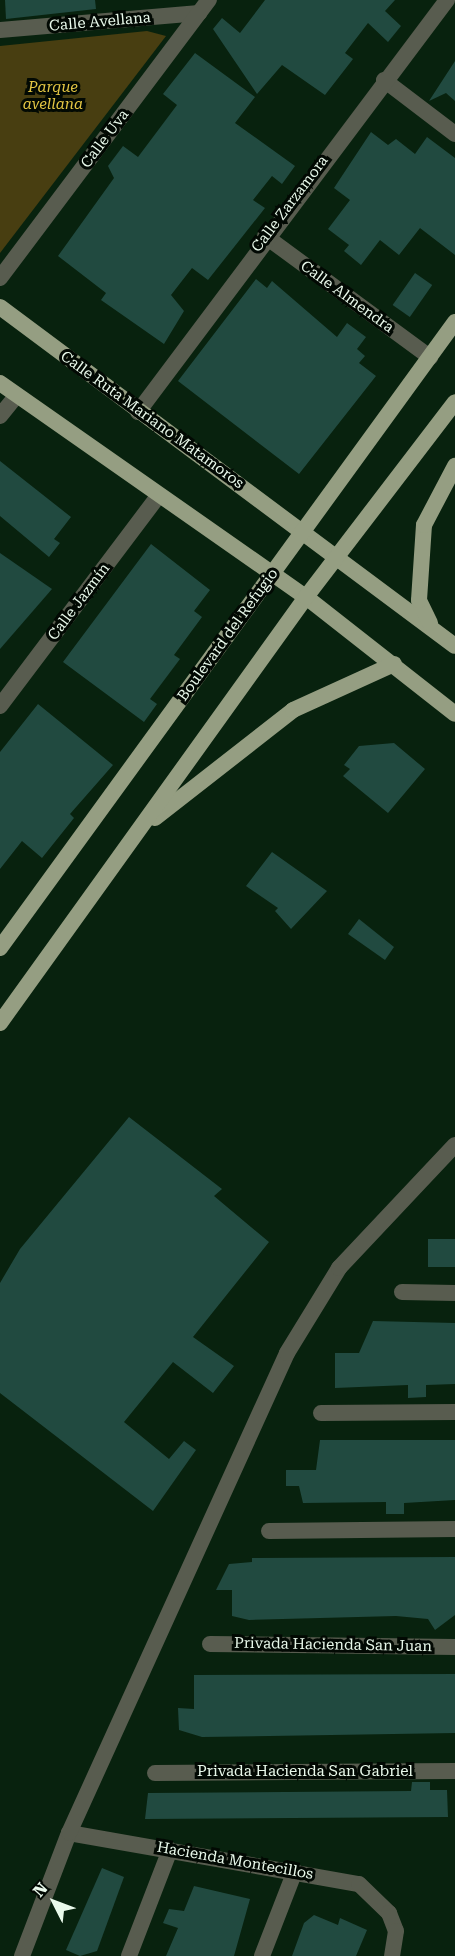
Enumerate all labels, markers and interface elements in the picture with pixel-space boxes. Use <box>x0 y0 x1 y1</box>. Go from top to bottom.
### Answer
street label: Calle Avellana <box>48 9 152 35</box>
park label: Parque avellana <box>23 78 83 113</box>
street label: Calle Uva <box>77 106 133 172</box>
street label: Calle Zarzamora <box>248 152 332 256</box>
street label: Calle Almendra <box>297 257 397 337</box>
street label: Calle Ruta Mariano Matamoros <box>57 347 247 493</box>
street label: Calle Jazmín <box>44 560 114 644</box>
street label: Boulevard del Refugio <box>174 565 282 705</box>
street label: Privada Hacienda San Juan <box>234 1634 432 1656</box>
street label: Privada Hacienda San Gabriel <box>197 1763 413 1781</box>
street label: Hacienda Montecillos <box>155 1838 315 1884</box>
north arrow <box>24 1872 84 1932</box>
text: N <box>29 1879 51 1901</box>

